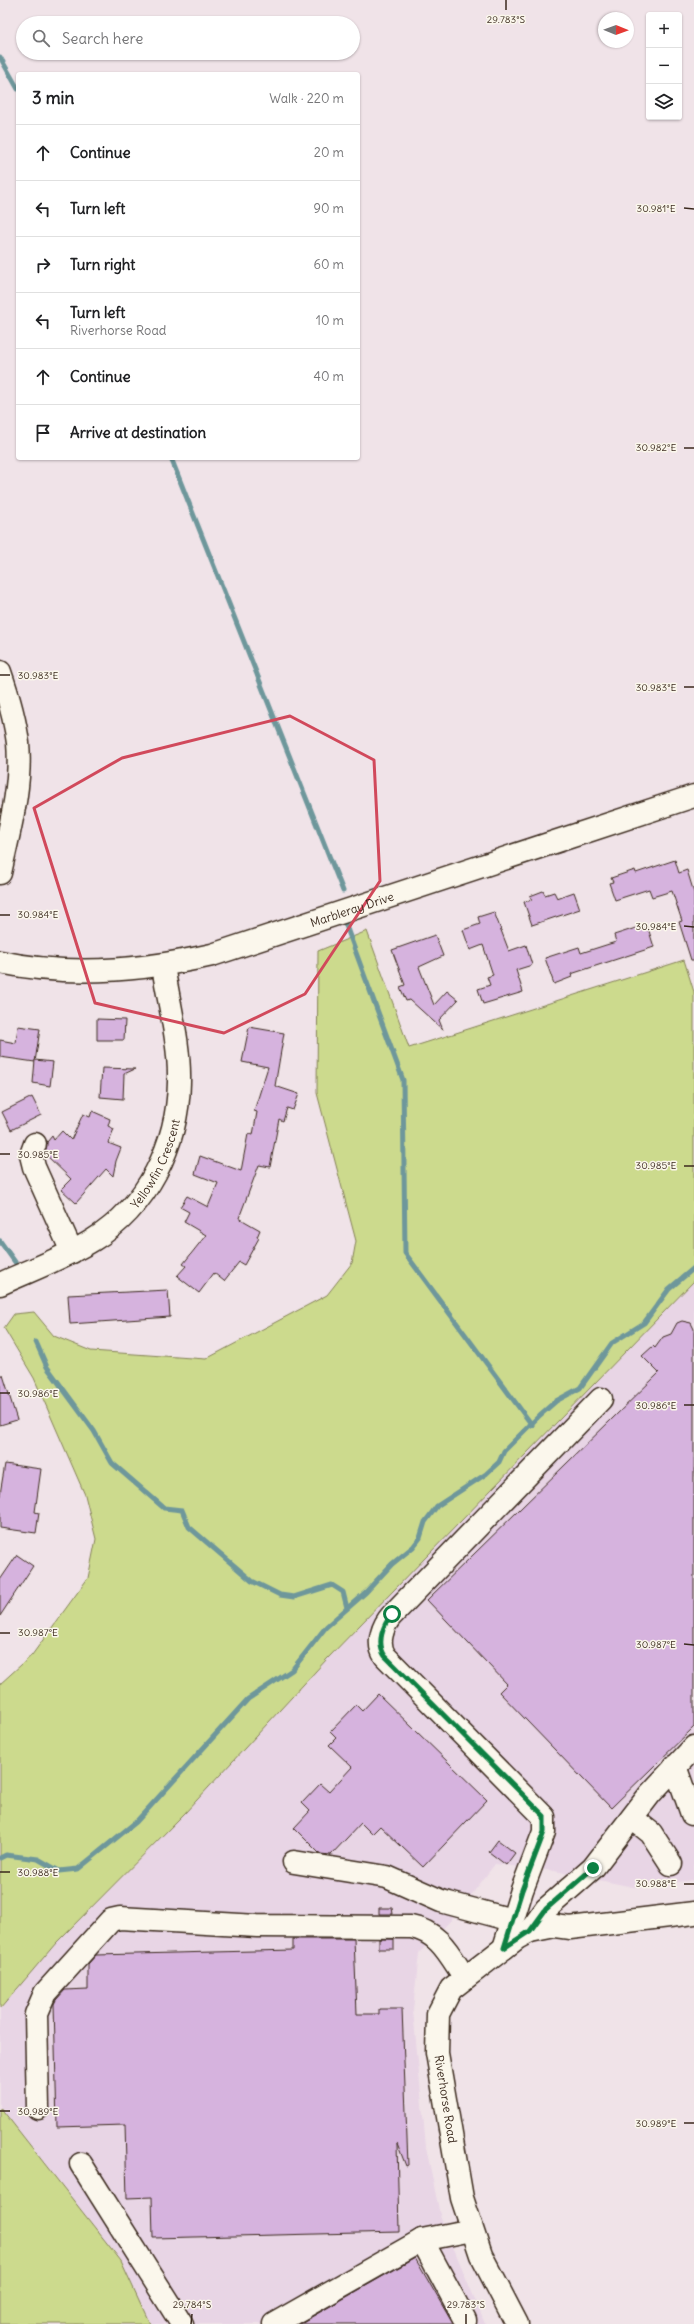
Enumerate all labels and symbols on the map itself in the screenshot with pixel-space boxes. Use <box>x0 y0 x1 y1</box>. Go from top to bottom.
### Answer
north arrow <box>598 12 634 48</box>
text: 29.783°S <box>487 13 526 26</box>
text: 30.981°E <box>636 202 676 215</box>
text: 30.982°E <box>636 441 676 454</box>
text: 30.983°E <box>18 669 58 682</box>
text: 30.983°E <box>636 681 676 694</box>
street label: Marbleray Drive <box>308 888 395 930</box>
text: 30.984°E <box>18 908 59 921</box>
text: 30.984°E <box>636 920 677 933</box>
street label: Yellowfin Crescent <box>127 1118 182 1211</box>
text: 30.985°E <box>18 1148 59 1161</box>
text: 30.985°E <box>636 1159 677 1172</box>
text: 30.986°E <box>18 1387 59 1400</box>
text: 30.986°E <box>636 1399 677 1412</box>
route start <box>383 1605 401 1623</box>
text: 30.987°E <box>18 1626 58 1639</box>
text: 30.987°E <box>636 1638 676 1651</box>
route end <box>584 1859 602 1877</box>
text: 30.988°E <box>18 1866 59 1879</box>
text: 30.988°E <box>636 1877 677 1890</box>
street label: Riverhorse Road <box>432 2054 460 2144</box>
text: 30.989°E <box>18 2105 59 2118</box>
text: 30.989°E <box>636 2117 677 2130</box>
text: 29.784°S <box>173 2298 212 2311</box>
text: 29.783°S <box>447 2298 486 2311</box>

